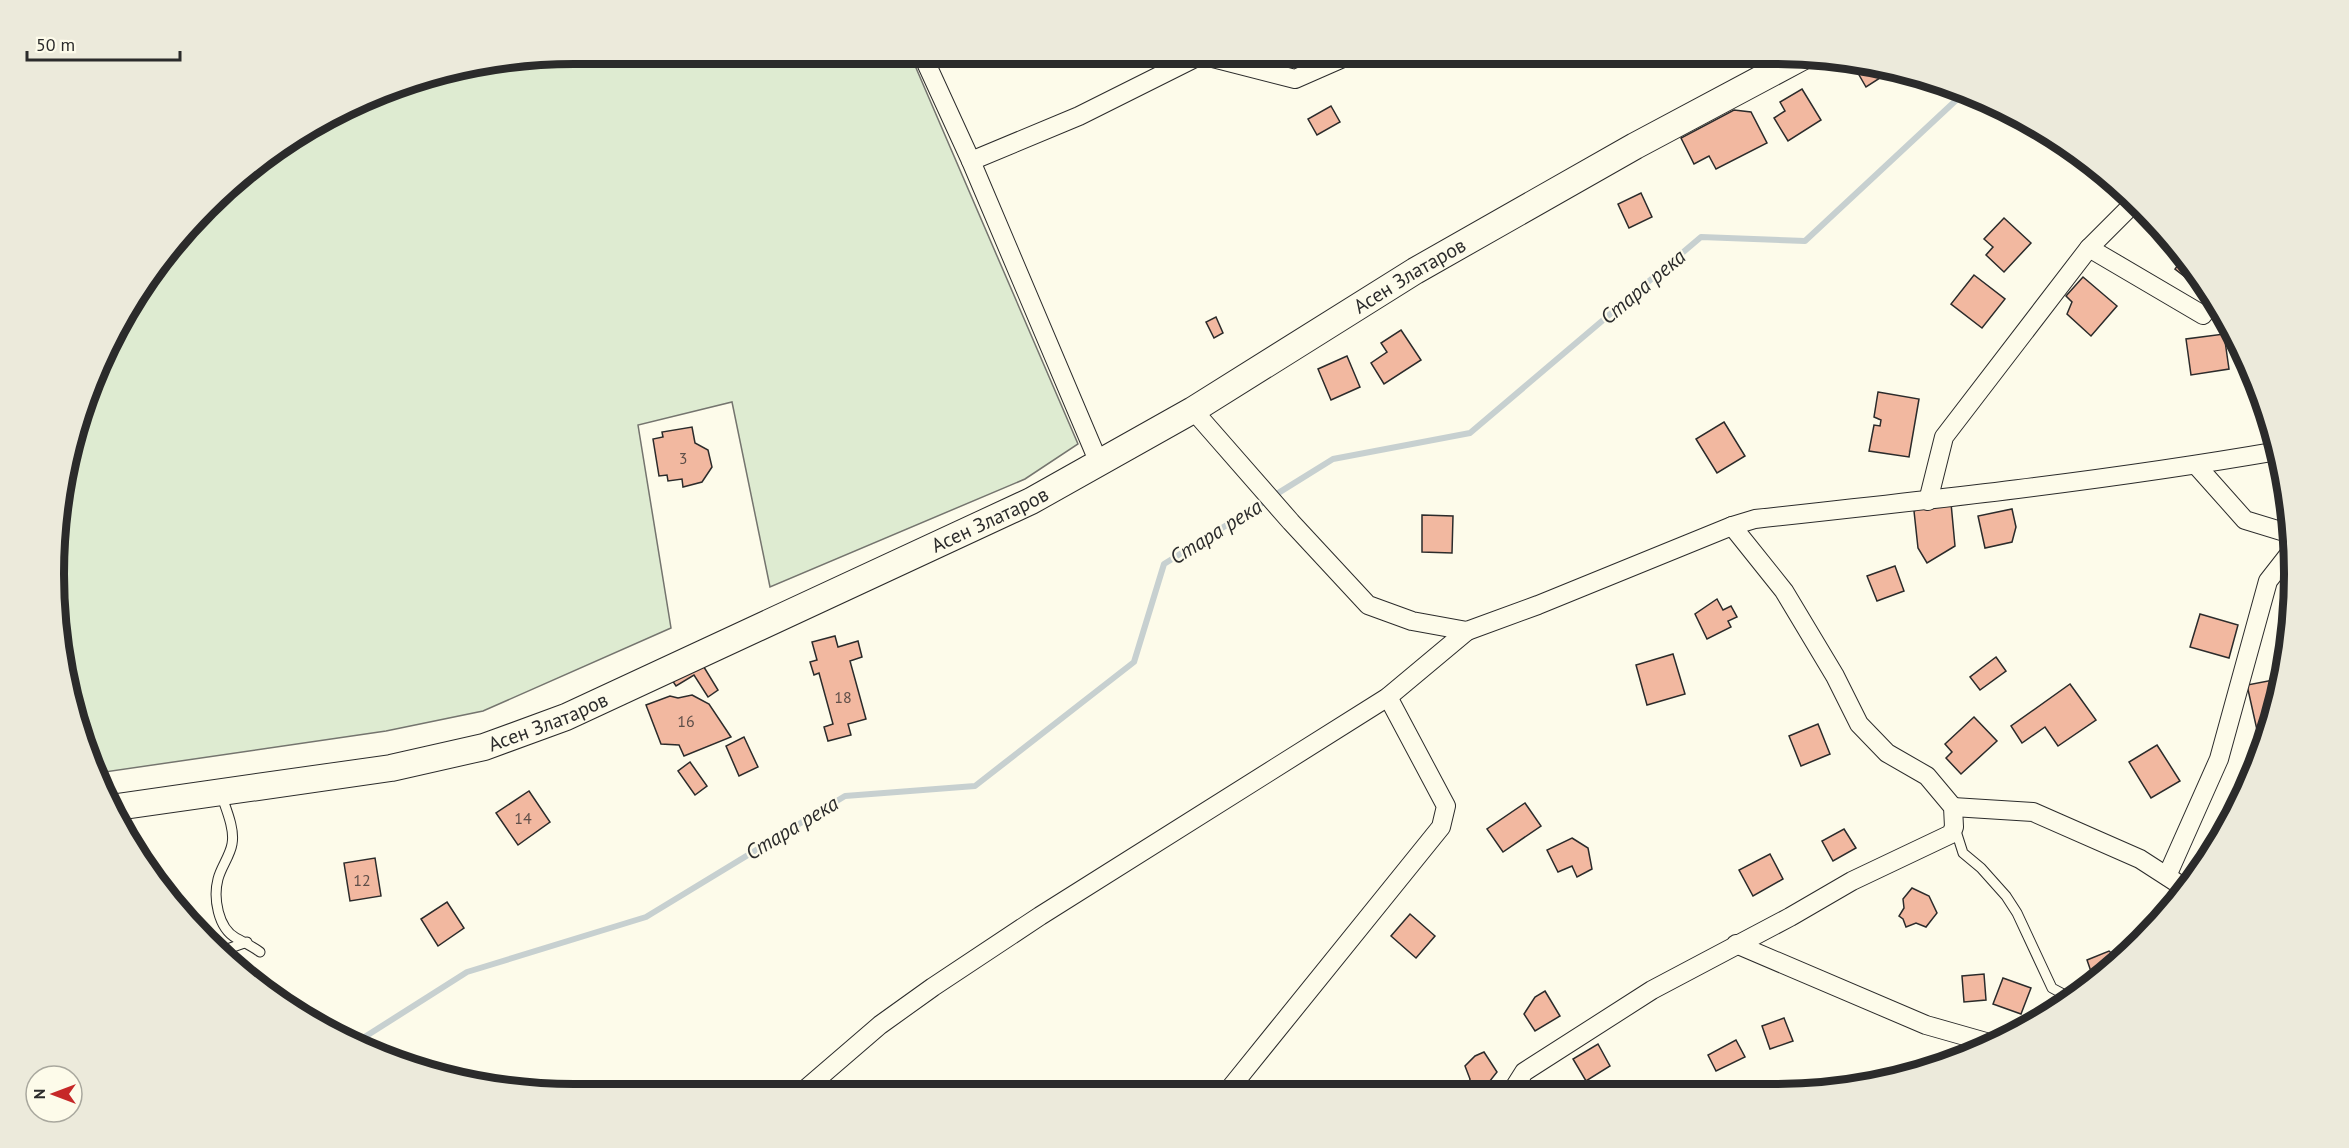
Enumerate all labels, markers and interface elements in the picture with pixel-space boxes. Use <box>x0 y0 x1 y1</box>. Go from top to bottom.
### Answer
scale bar <box>27 24 180 62</box>
text: 50 m <box>36 33 75 56</box>
street label: Асен Златаров <box>1349 232 1470 319</box>
water label: Стара река <box>1594 243 1692 330</box>
house number: 3 <box>679 448 687 468</box>
street label: Асен Златаров <box>927 481 1053 559</box>
water label: Стара река <box>1165 492 1267 570</box>
street label: Асен Златаров <box>485 686 612 757</box>
house number: 18 <box>834 687 852 707</box>
house number: 16 <box>677 711 695 731</box>
water label: Стара река <box>740 789 844 866</box>
house number: 14 <box>514 808 532 828</box>
house number: 12 <box>353 870 371 890</box>
north arrow <box>24 1064 84 1124</box>
text: N <box>29 1089 49 1099</box>

